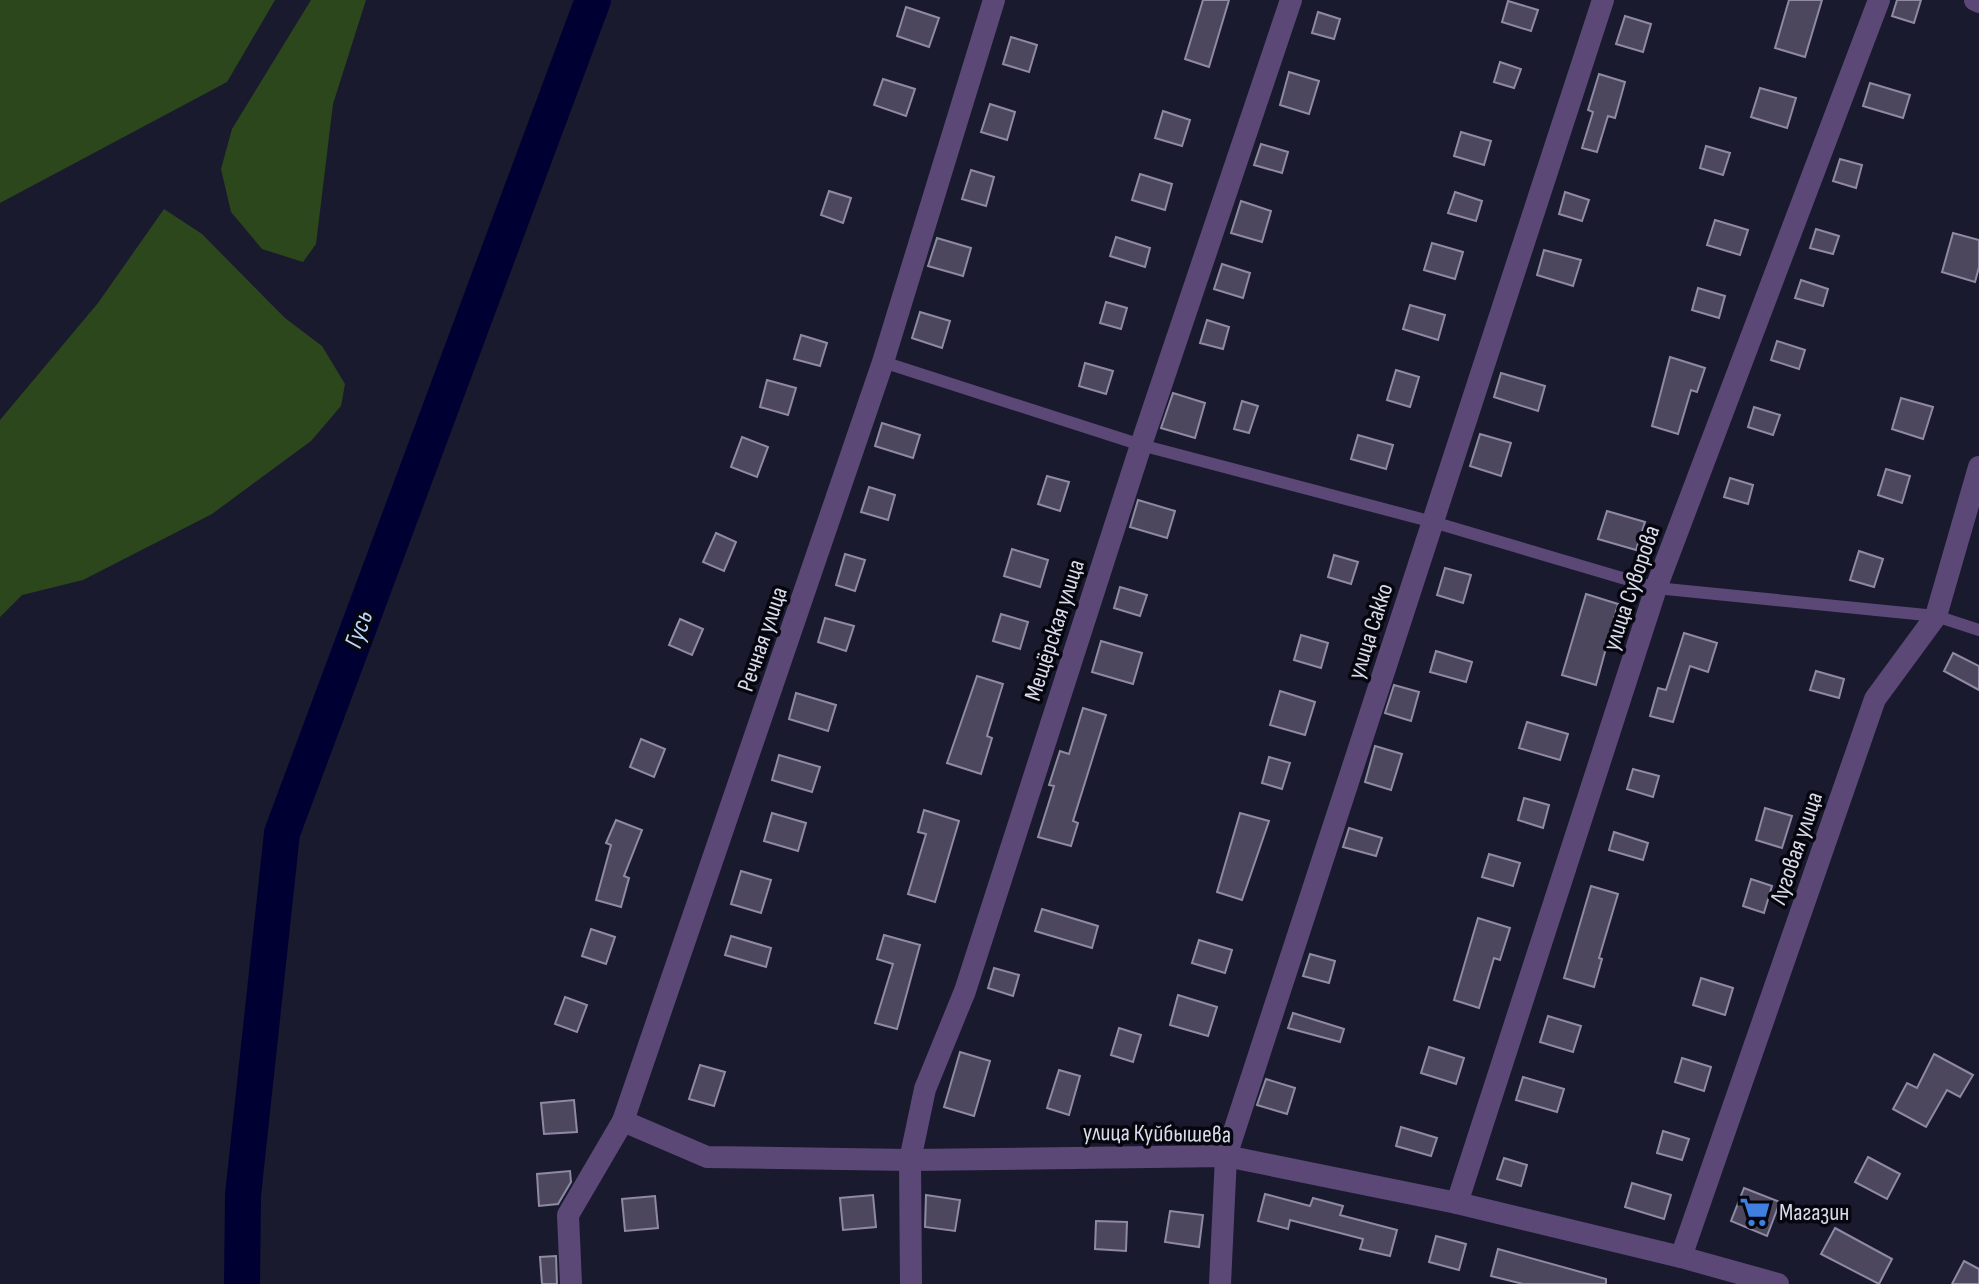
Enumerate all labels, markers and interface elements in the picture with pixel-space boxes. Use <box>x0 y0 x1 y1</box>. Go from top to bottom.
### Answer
street label: улица Суворова <box>1597 522 1666 655</box>
street label: Мещёрская улица <box>1018 556 1091 704</box>
street label: улица Сакко <box>1341 580 1400 683</box>
street label: Речная улица <box>731 583 794 695</box>
water label: Гусь <box>338 606 380 653</box>
street label: Луговая улица <box>1763 788 1829 909</box>
street label: улица Куйбышева <box>1083 1118 1231 1149</box>
supermarket icon: Магазин <box>1738 1195 1772 1229</box>
place label: Магазин <box>1779 1198 1849 1227</box>

